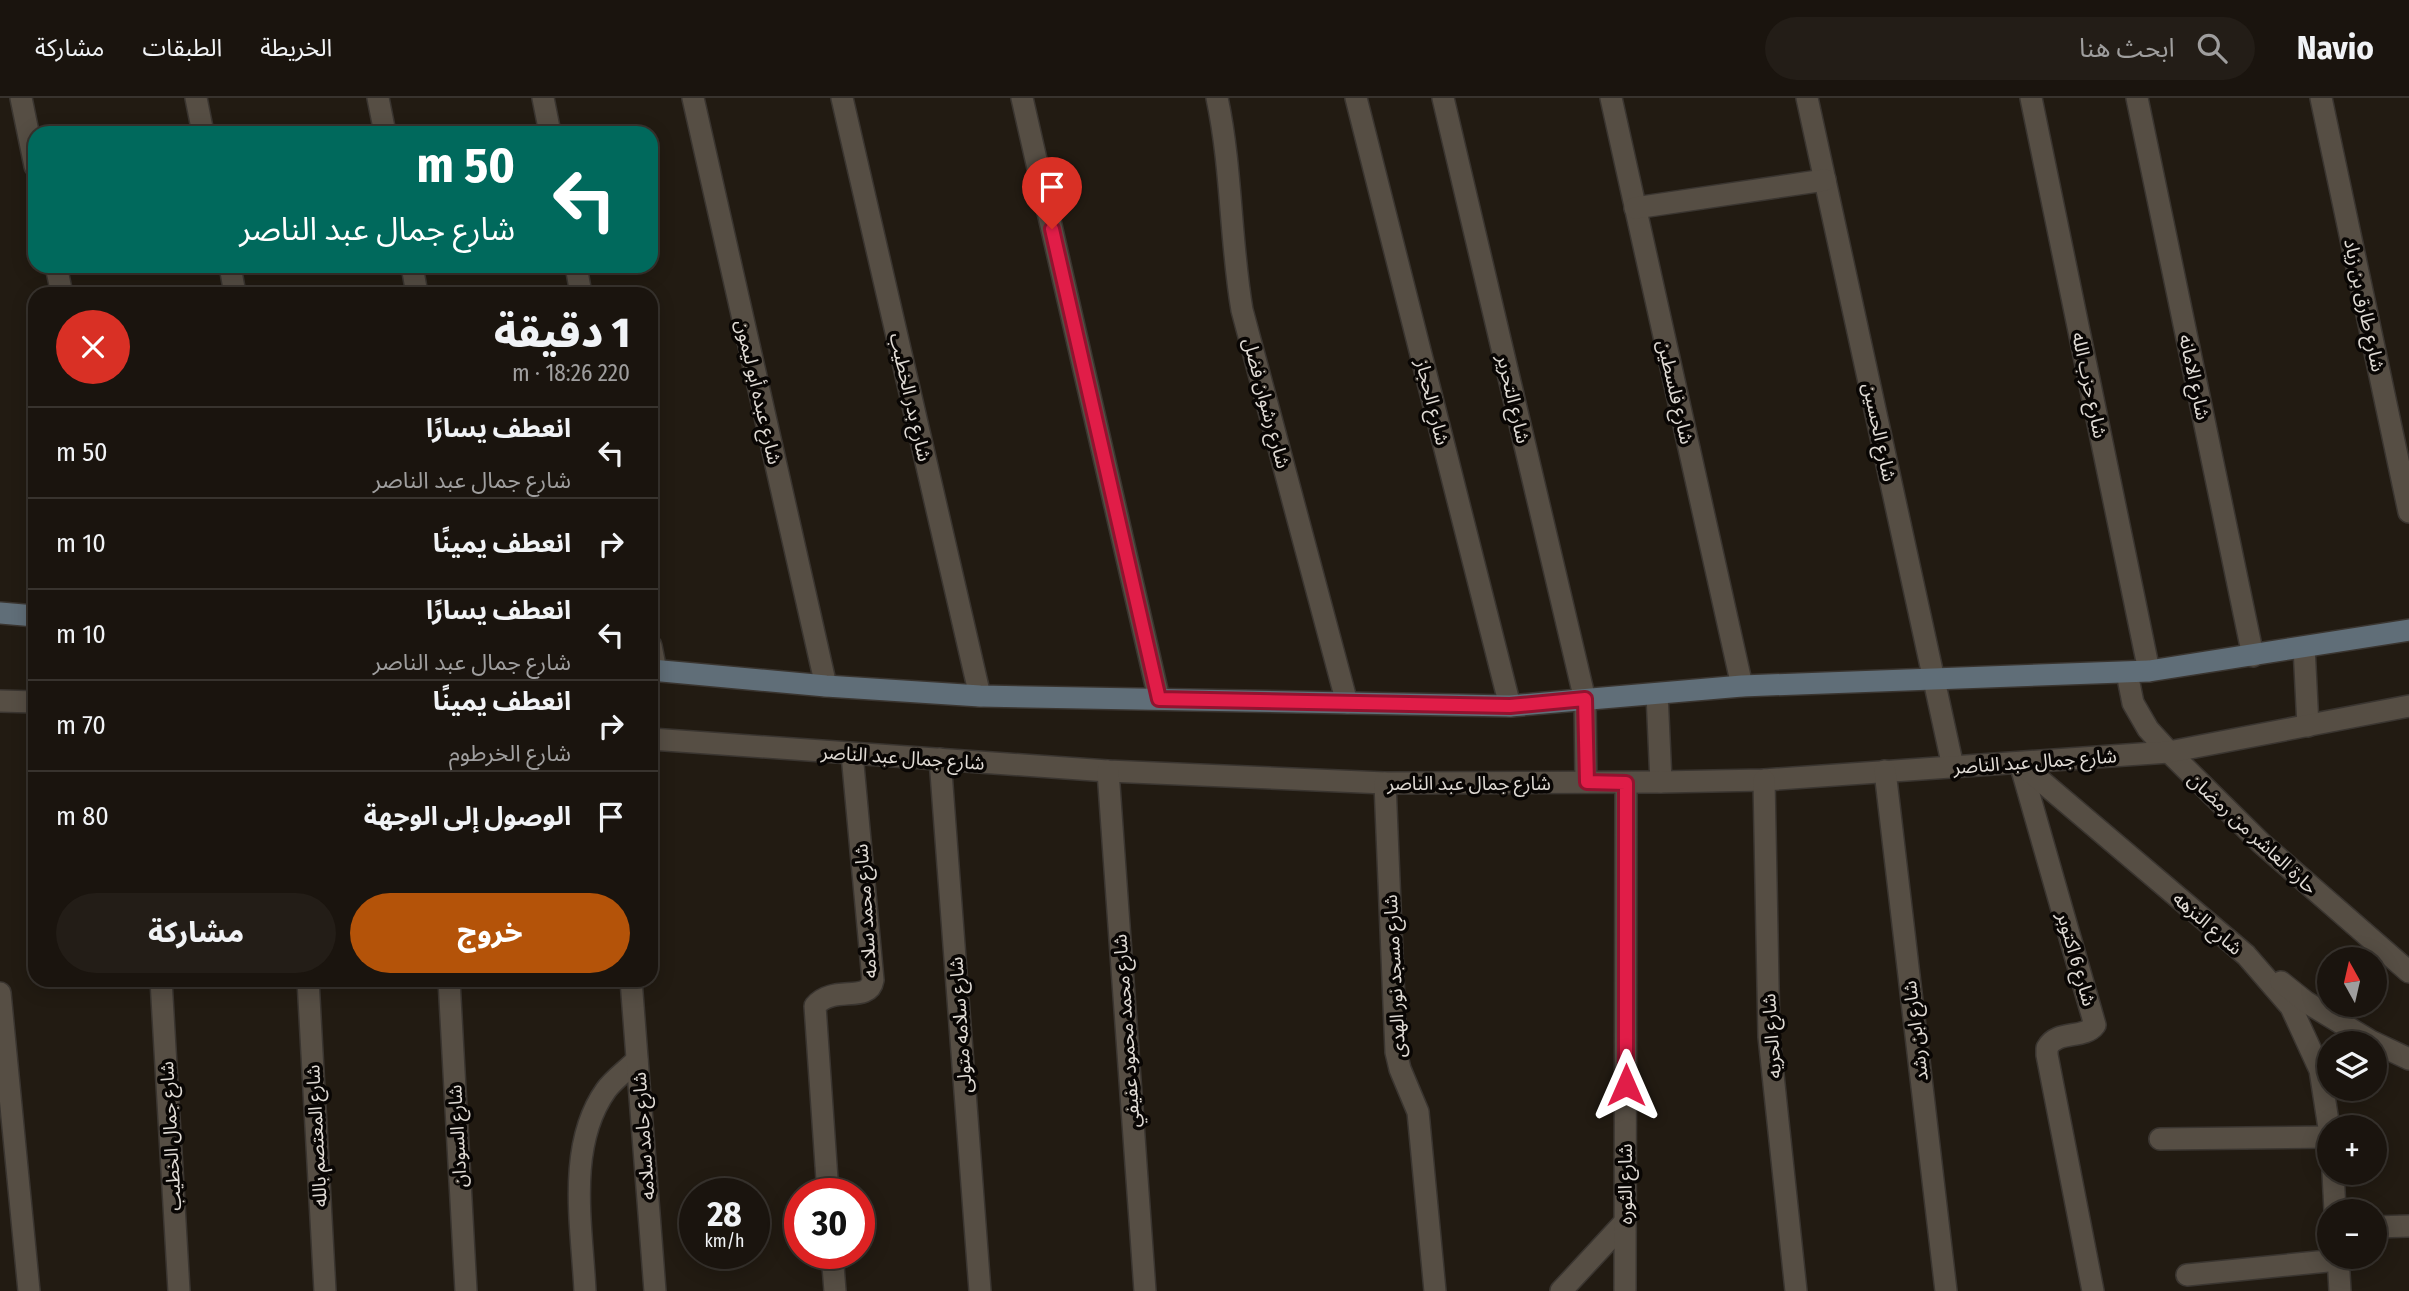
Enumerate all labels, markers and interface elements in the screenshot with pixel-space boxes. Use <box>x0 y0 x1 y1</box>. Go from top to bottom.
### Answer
search box <box>1765 17 2255 80</box>
text: Navio <box>2297 28 2374 68</box>
icon: search <box>2193 29 2231 67</box>
text: ابحث هنا <box>2079 33 2175 64</box>
text: مشاركة <box>35 34 104 62</box>
text: الطبقات <box>142 34 222 62</box>
text: الخريطة <box>260 34 332 62</box>
text: 50 m <box>417 136 515 195</box>
icon: left <box>539 154 630 245</box>
pin <box>1022 157 1082 229</box>
icon: arrive <box>1033 168 1071 206</box>
text: شارع جمال عبد الناصر <box>239 210 515 248</box>
street label: شارع طارق بن زياد <box>2337 236 2390 374</box>
text: 1 دقيقة <box>494 308 630 358</box>
button: close <box>56 310 130 384</box>
street label: شارع عبده أبو ليمون <box>729 317 786 467</box>
street label: شارع حزب الله <box>2065 330 2112 441</box>
street label: شارع بدر الخطيب <box>883 331 936 464</box>
street label: شارع الامانه <box>2172 332 2215 422</box>
street label: شارع رشوان فضل <box>1236 335 1295 471</box>
street label: شارع فلسطين <box>1650 338 1699 447</box>
street label: شارع التحرير <box>1490 352 1535 446</box>
street label: شارع الحجاز <box>1409 356 1454 448</box>
text: 220 m · 18:26 <box>512 359 630 387</box>
street label: شارع الحسين <box>1856 381 1901 484</box>
text: انعطف يسارًا <box>426 413 571 444</box>
icon: left <box>592 434 630 472</box>
text: 50 m <box>56 437 108 468</box>
text: شارع جمال عبد الناصر <box>373 466 571 494</box>
icon: right <box>592 525 630 563</box>
text: 10 m <box>56 528 106 559</box>
text: انعطف يمينًا <box>433 528 571 559</box>
text: انعطف يسارًا <box>426 595 571 626</box>
icon: left <box>592 616 630 654</box>
text: 10 m <box>56 619 106 650</box>
text: شارع جمال عبد الناصر <box>373 648 571 676</box>
text: انعطف يمينًا <box>433 686 571 717</box>
icon: right <box>592 707 630 745</box>
text: 70 m <box>56 710 106 741</box>
text: شارع الخرطوم <box>449 739 571 767</box>
street label: شارع جمال عبد الناصر <box>819 740 985 777</box>
street label: شارع جمال عبد الناصر <box>1952 744 2118 781</box>
street label: حارة العاشر من رمضان <box>2183 768 2322 899</box>
street label: شارع جمال عبد الناصر <box>1386 772 1551 797</box>
icon: arrive <box>592 798 630 836</box>
text: 80 m <box>56 801 109 832</box>
text: الوصول إلى الوجهة <box>364 801 571 832</box>
street label: شارع محمد سلامه <box>849 843 884 979</box>
street label: شارع النزهه <box>2167 887 2247 961</box>
button: مشاركة <box>56 893 336 973</box>
button: خروج <box>350 893 630 973</box>
street label: شارع مسجد نور الهدى <box>1379 894 1412 1058</box>
street label: شارع 6 اكتوبر <box>2050 909 2101 1009</box>
street label: شارع محمد محمود عفيفي <box>1108 933 1148 1129</box>
north arrow <box>2317 947 2387 1017</box>
map controls <box>2317 947 2387 1269</box>
street label: شارع سلامه متولى <box>944 956 979 1094</box>
street label: شارع ابن رشد <box>1898 979 1935 1082</box>
street label: شارع الحريه <box>1757 993 1788 1079</box>
button: layers <box>2317 1031 2387 1101</box>
position arrow <box>1589 1048 1663 1122</box>
street label: شارع جمال الخطيب <box>155 1060 188 1211</box>
street label: شارع المعتصم بالله <box>301 1064 335 1208</box>
street label: شارع حامد سلامه <box>628 1071 661 1201</box>
street label: شارع السودان <box>443 1084 474 1188</box>
button: + <box>2317 1115 2387 1185</box>
street label: شارع الثوره <box>1614 1144 1639 1224</box>
speed limit sign: 30 <box>784 1178 875 1269</box>
text: 28 <box>707 1193 742 1235</box>
button: − <box>2317 1199 2387 1269</box>
text: km/h <box>704 1230 745 1252</box>

